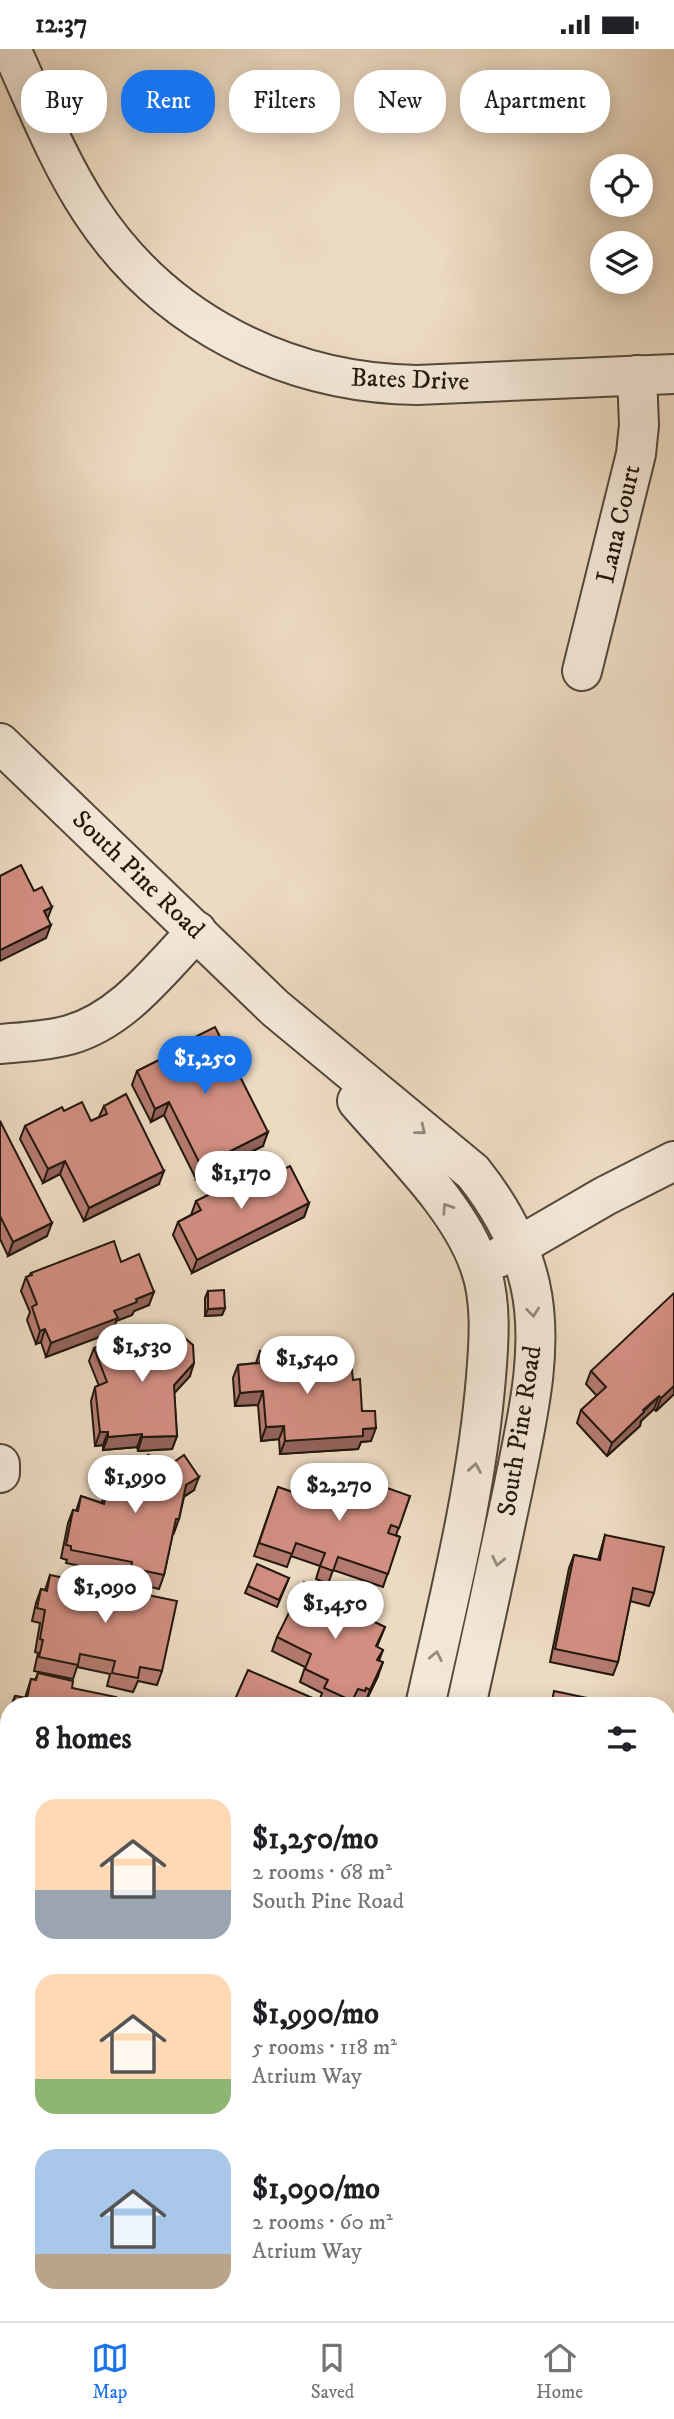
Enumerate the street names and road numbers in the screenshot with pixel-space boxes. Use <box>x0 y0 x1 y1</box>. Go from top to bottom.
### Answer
street label: Bates Drive <box>350 361 470 399</box>
street label: Lana Court <box>589 462 649 586</box>
street label: South Pine Road <box>65 803 211 947</box>
street label: South Pine Road <box>490 1344 550 1518</box>

